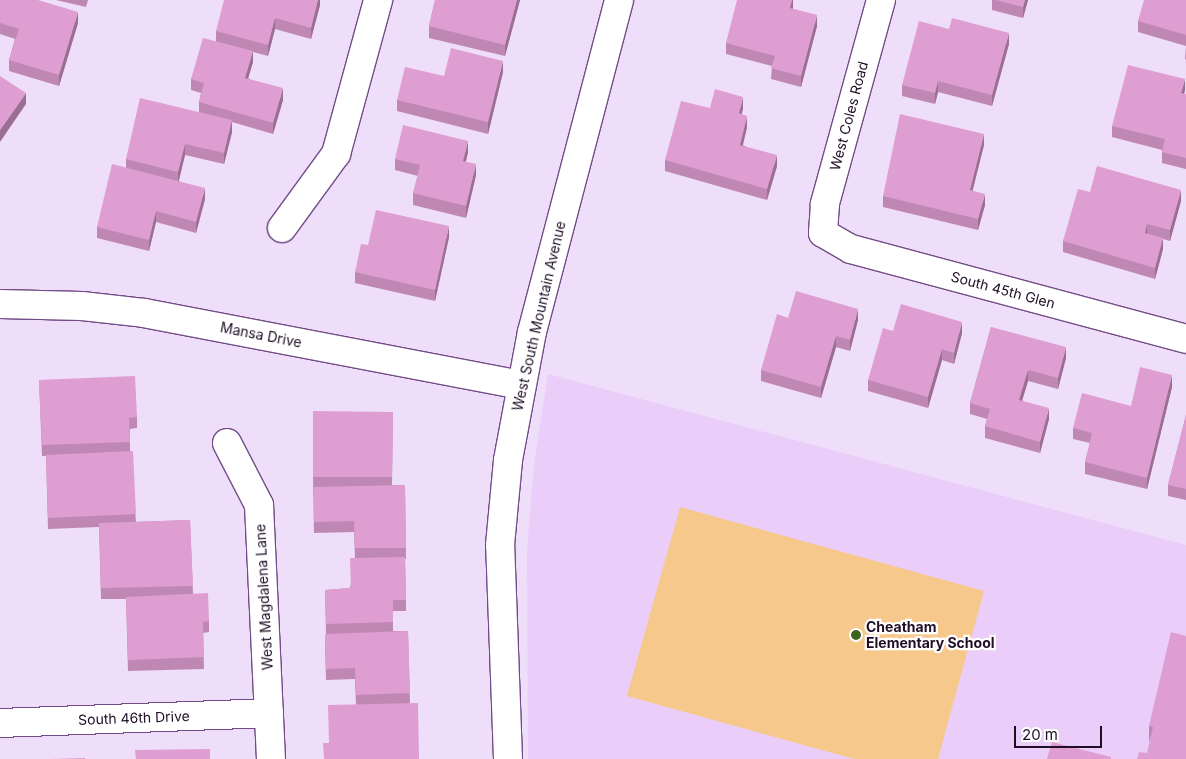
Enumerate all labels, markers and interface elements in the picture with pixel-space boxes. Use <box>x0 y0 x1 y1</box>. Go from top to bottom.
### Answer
street label: West Coles Road <box>826 60 872 172</box>
street label: West South Mountain Avenue <box>509 219 569 413</box>
street label: South 45th Glen <box>949 268 1057 312</box>
street label: Mansa Drive <box>219 319 303 351</box>
street label: West Magdalena Lane <box>252 523 276 671</box>
place label: Cheatham Elementary School <box>866 619 995 652</box>
marker: Cheatham Elementary School <box>850 629 862 641</box>
street label: South 46th Drive <box>78 708 190 728</box>
scale bar <box>1016 716 1104 748</box>
text: 20 m <box>1022 725 1058 744</box>

